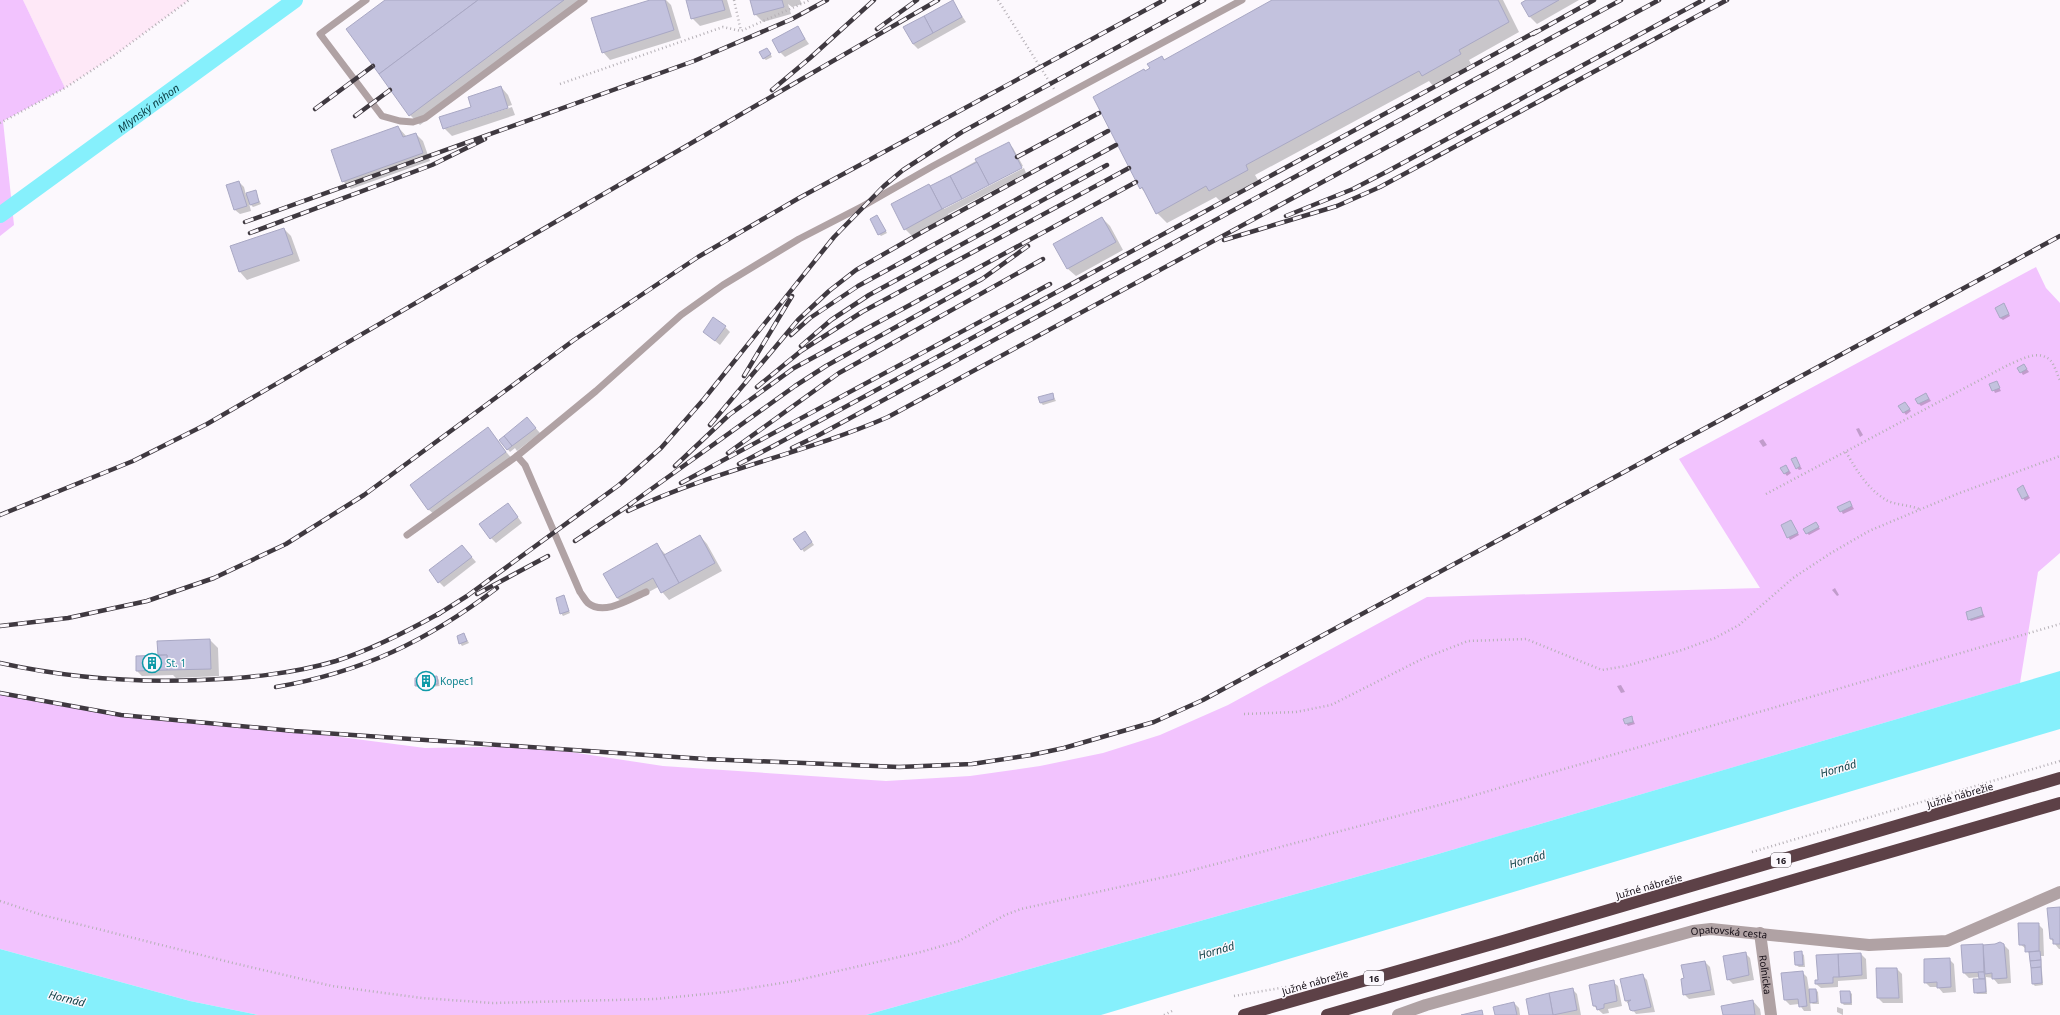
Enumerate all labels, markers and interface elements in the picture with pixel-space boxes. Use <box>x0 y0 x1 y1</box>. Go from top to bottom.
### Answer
water label: Mlynský náhon <box>114 80 182 135</box>
building icon: St. 1 <box>141 652 163 674</box>
place label: St. 1 <box>166 656 186 670</box>
building icon: Kopec1 <box>415 670 437 692</box>
place label: Kopec1 <box>440 674 475 688</box>
water label: Hornád <box>1818 756 1858 780</box>
street label: Južné nábrežie <box>1924 779 1995 811</box>
water label: Hornád <box>1507 847 1547 871</box>
road number: 16 <box>1771 853 1791 867</box>
street label: Južné nábrežie <box>1613 870 1684 902</box>
street label: Opatovská cesta <box>1690 922 1768 942</box>
water label: Hornád <box>1196 938 1236 962</box>
street label: Roľnícka <box>1756 954 1775 995</box>
street label: Južné nábrežie <box>1279 966 1350 998</box>
road number: 16 <box>1364 971 1384 985</box>
water label: Hornád <box>47 986 87 1010</box>

